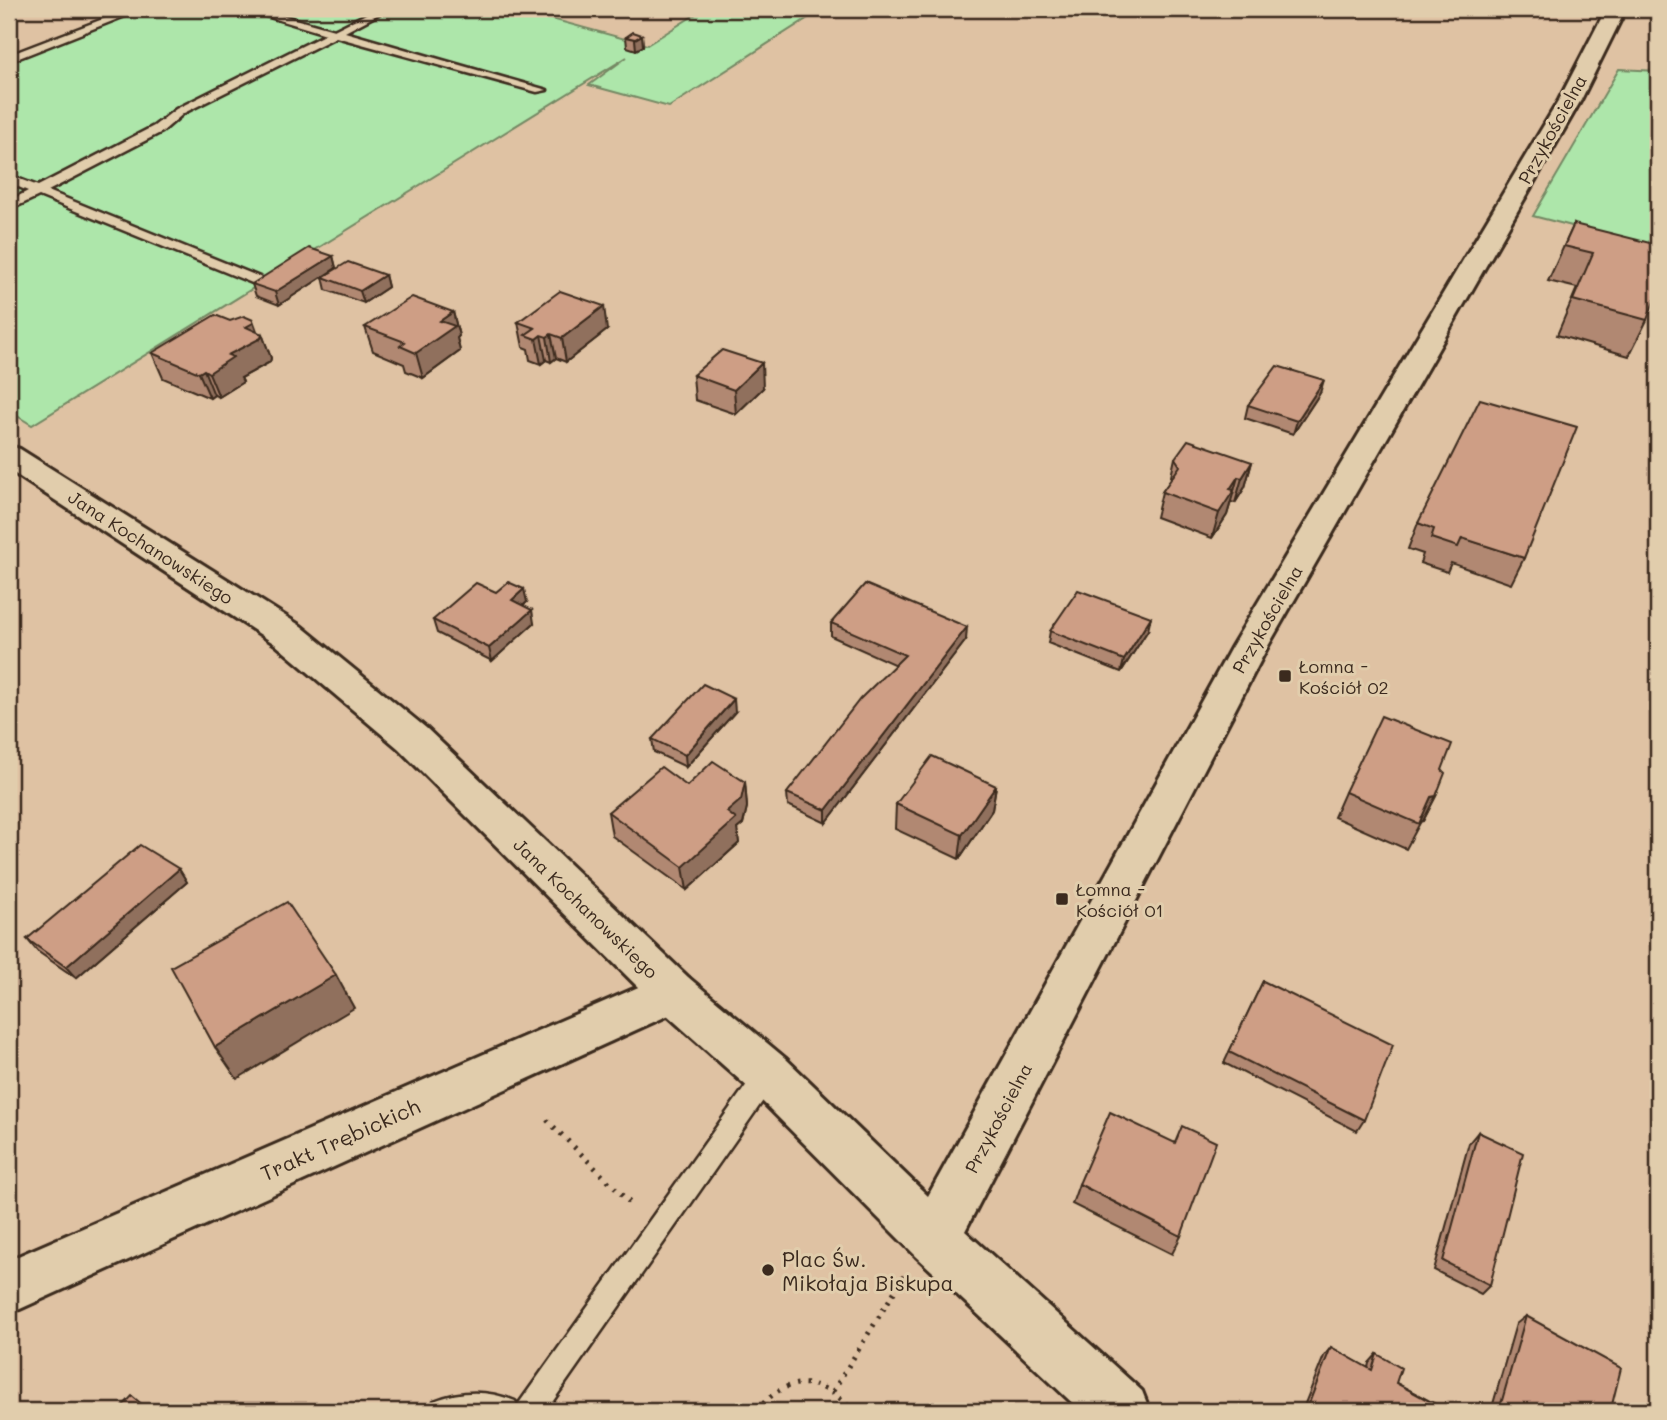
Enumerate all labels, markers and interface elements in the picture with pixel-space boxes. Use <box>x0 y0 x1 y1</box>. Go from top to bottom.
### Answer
street label: Przykościelna <box>1512 70 1592 188</box>
street label: Jana Kochanowskiego <box>64 485 238 610</box>
street label: Przykościelna <box>1226 560 1308 678</box>
place label: Łomna - Kościół 02 <box>1299 654 1389 699</box>
marker: Łomna - Kościół 02 <box>1277 668 1293 684</box>
street label: Jana Kochanowskiego <box>509 833 664 984</box>
place label: Łomna - Kościół 01 <box>1076 877 1164 922</box>
marker: Łomna - Kościół 01 <box>1054 891 1070 907</box>
street label: Przykościelna <box>959 1059 1037 1177</box>
street label: Trakt Trębickich <box>256 1092 424 1186</box>
place label: Plac Św. Mikołaja Biskupa <box>782 1245 954 1296</box>
marker: Plac Św. Mikołaja Biskupa <box>760 1262 776 1278</box>

